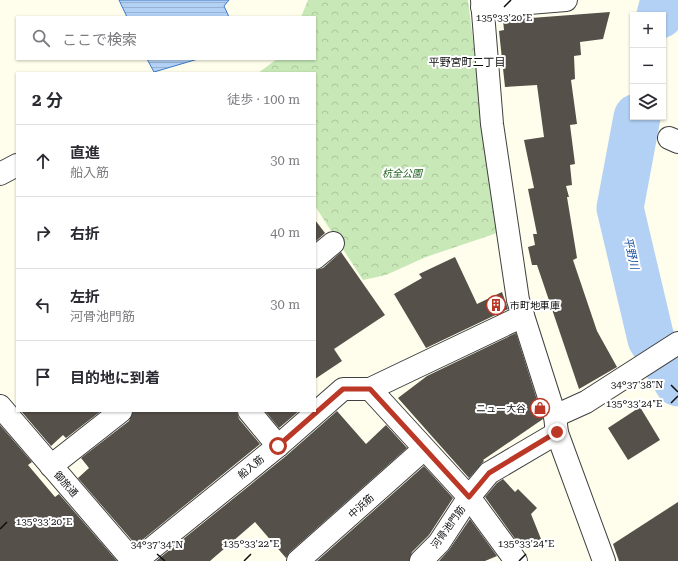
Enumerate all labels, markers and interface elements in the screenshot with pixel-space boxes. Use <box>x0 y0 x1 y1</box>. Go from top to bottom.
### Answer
text: 135°33'20"E <box>476 12 532 23</box>
map controls <box>630 12 666 120</box>
button: + <box>630 12 666 48</box>
search box <box>16 16 316 60</box>
icon: search <box>30 27 52 49</box>
text: ここで検索 <box>62 31 137 49</box>
button: − <box>630 48 666 84</box>
district label: 平野宮町二丁目 <box>429 56 506 69</box>
button: layers <box>630 84 666 120</box>
text: 2 分 <box>32 90 63 110</box>
text: 徒歩 · 100 m <box>227 92 300 107</box>
text: 直進 <box>70 144 100 162</box>
icon: ahead <box>32 150 54 172</box>
text: 30 m <box>270 153 300 168</box>
text: 船入筋 <box>70 165 109 180</box>
park label: 杭全公園 <box>382 168 424 179</box>
icon: right <box>32 222 54 244</box>
text: 右折 <box>70 225 100 243</box>
text: 40 m <box>270 225 300 240</box>
water label: 平野川 <box>621 235 641 272</box>
text: 左折 <box>70 288 100 306</box>
icon: left <box>32 294 54 316</box>
building icon: 市町地車庫 <box>485 294 507 316</box>
text: 30 m <box>270 297 300 312</box>
place label: 市町地車庫 <box>510 300 560 311</box>
text: 河骨池門筋 <box>70 309 135 324</box>
icon: arrive <box>32 366 54 388</box>
text: 目的地に到着 <box>70 369 160 387</box>
text: 34°37'38"N <box>611 379 663 390</box>
shop icon: ニュー大谷 <box>529 397 551 419</box>
text: 135°33'24"E <box>606 398 662 409</box>
place label: ニュー大谷 <box>476 403 526 414</box>
route end <box>548 423 566 441</box>
route start <box>269 437 287 455</box>
street label: 船入筋 <box>236 453 266 481</box>
street label: 御旅通 <box>52 469 80 499</box>
street label: 中浜筋 <box>346 492 376 520</box>
street label: 河骨池門筋 <box>429 504 467 550</box>
text: 135°33'20"E <box>16 516 72 527</box>
text: 135°33'22"E <box>223 538 279 549</box>
text: 135°33'24"E <box>498 538 554 549</box>
text: 34°37'34"N <box>131 539 183 550</box>

